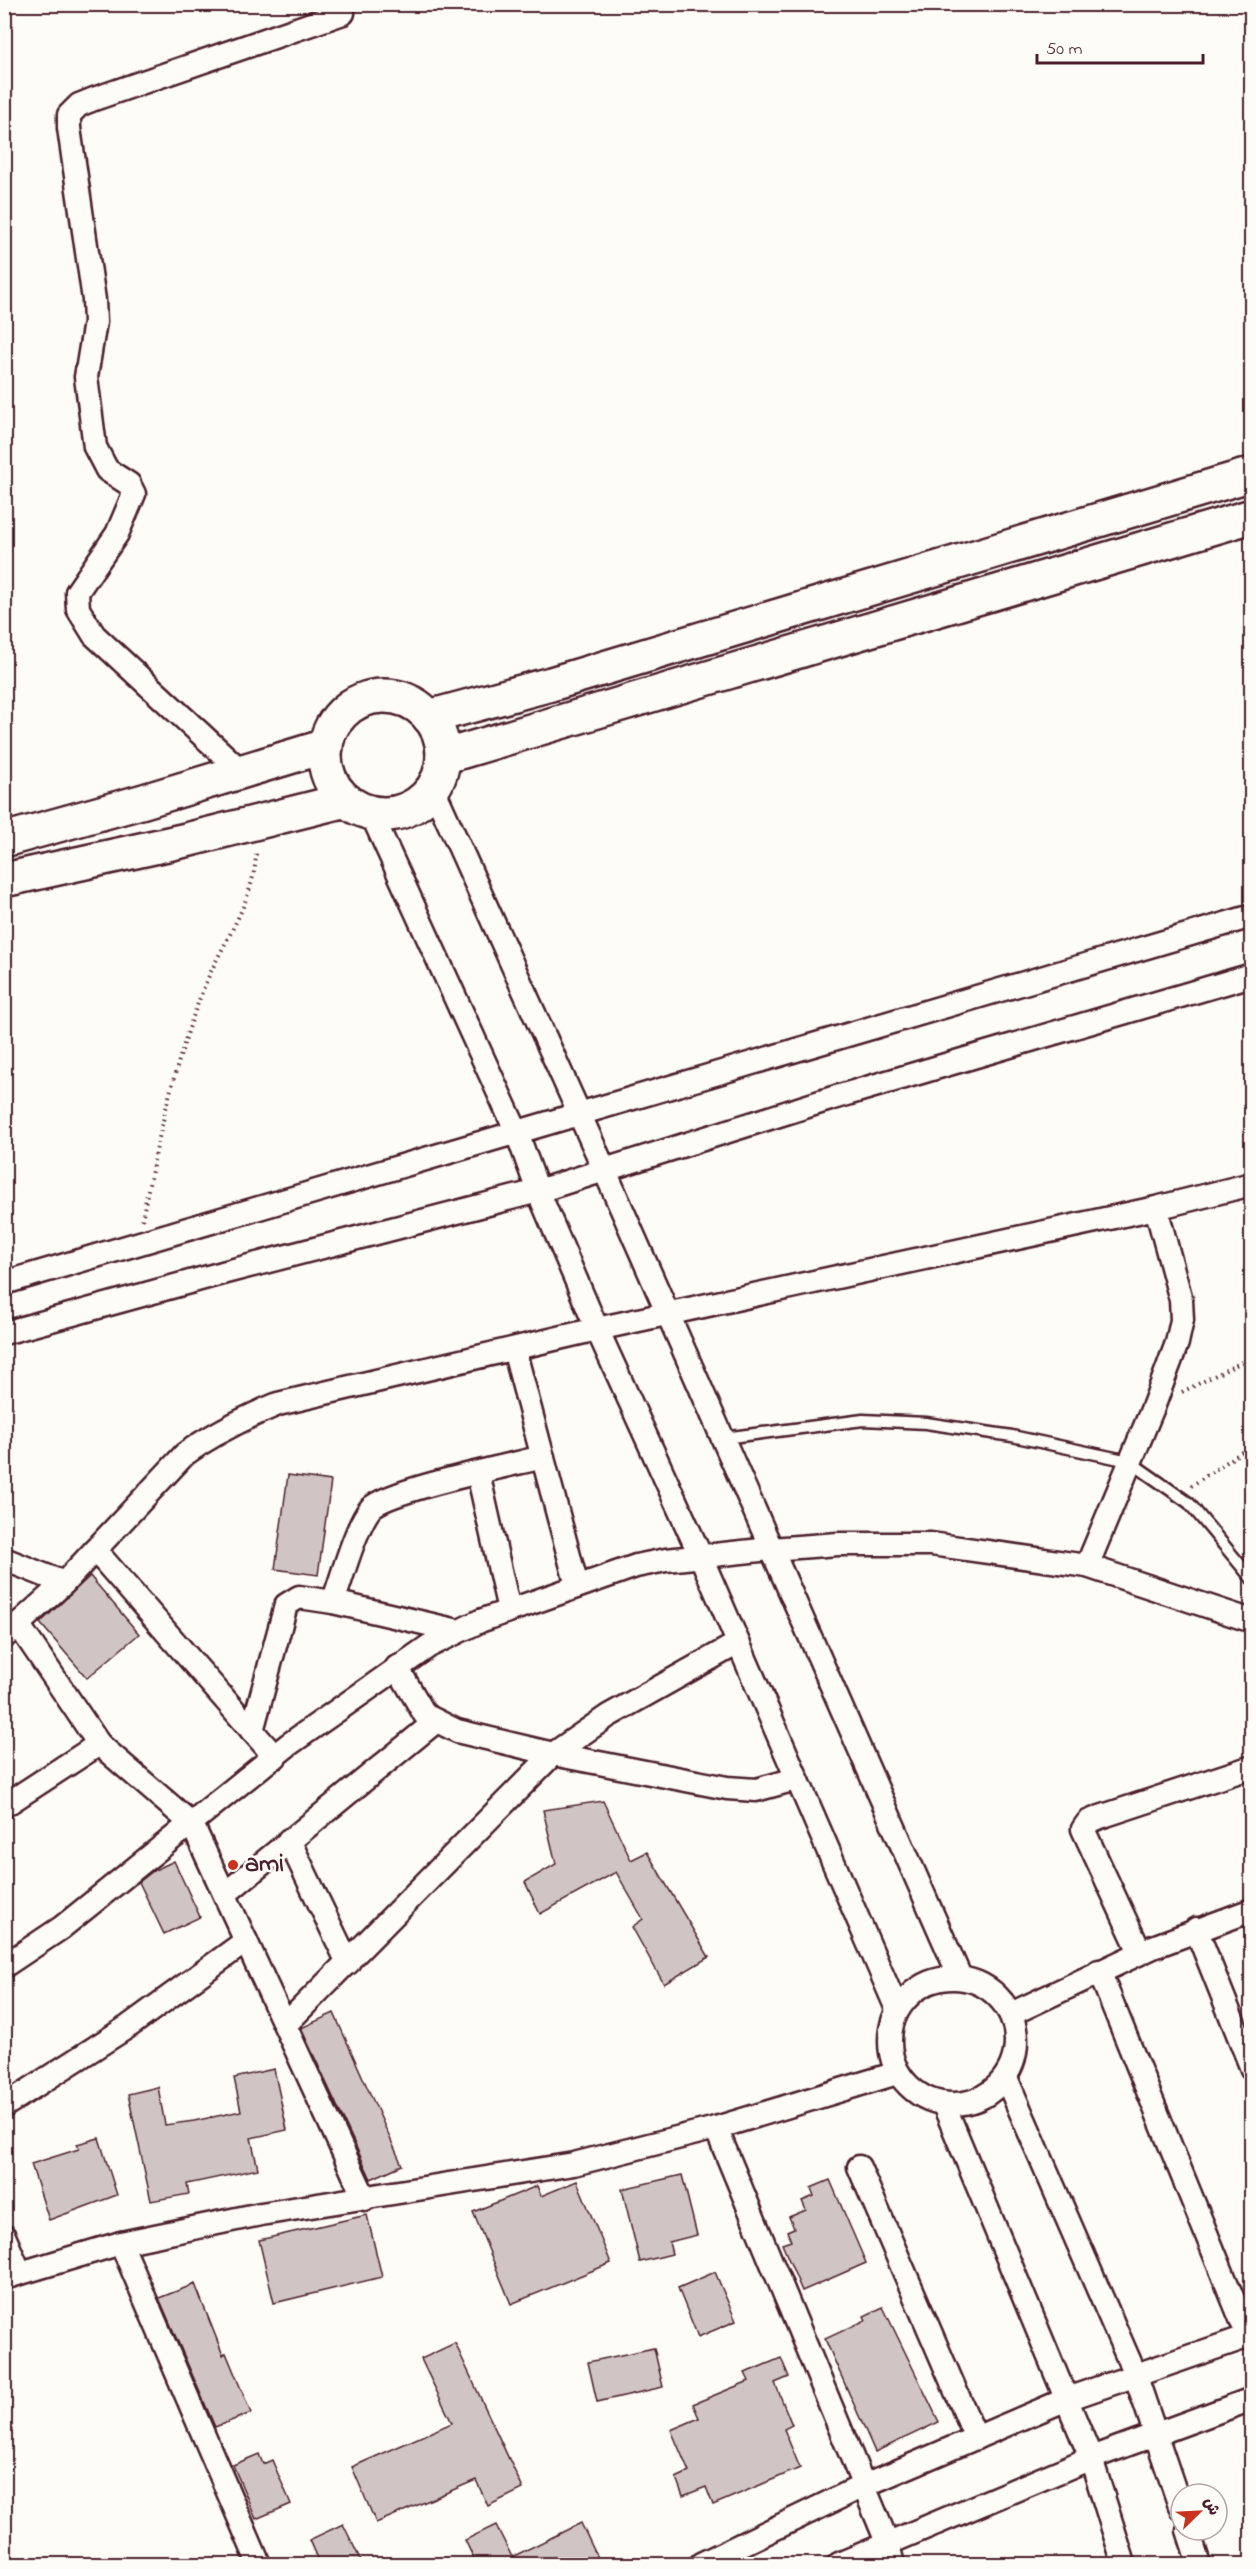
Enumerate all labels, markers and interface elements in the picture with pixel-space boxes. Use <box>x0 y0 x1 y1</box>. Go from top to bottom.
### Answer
scale bar <box>1037 27 1204 65</box>
text: 50 m <box>1046 37 1083 63</box>
place label: ami <box>245 1846 284 1884</box>
marker: ami <box>226 1858 240 1872</box>
north arrow <box>1169 2482 1229 2542</box>
text: ش <box>1196 2494 1225 2520</box>

